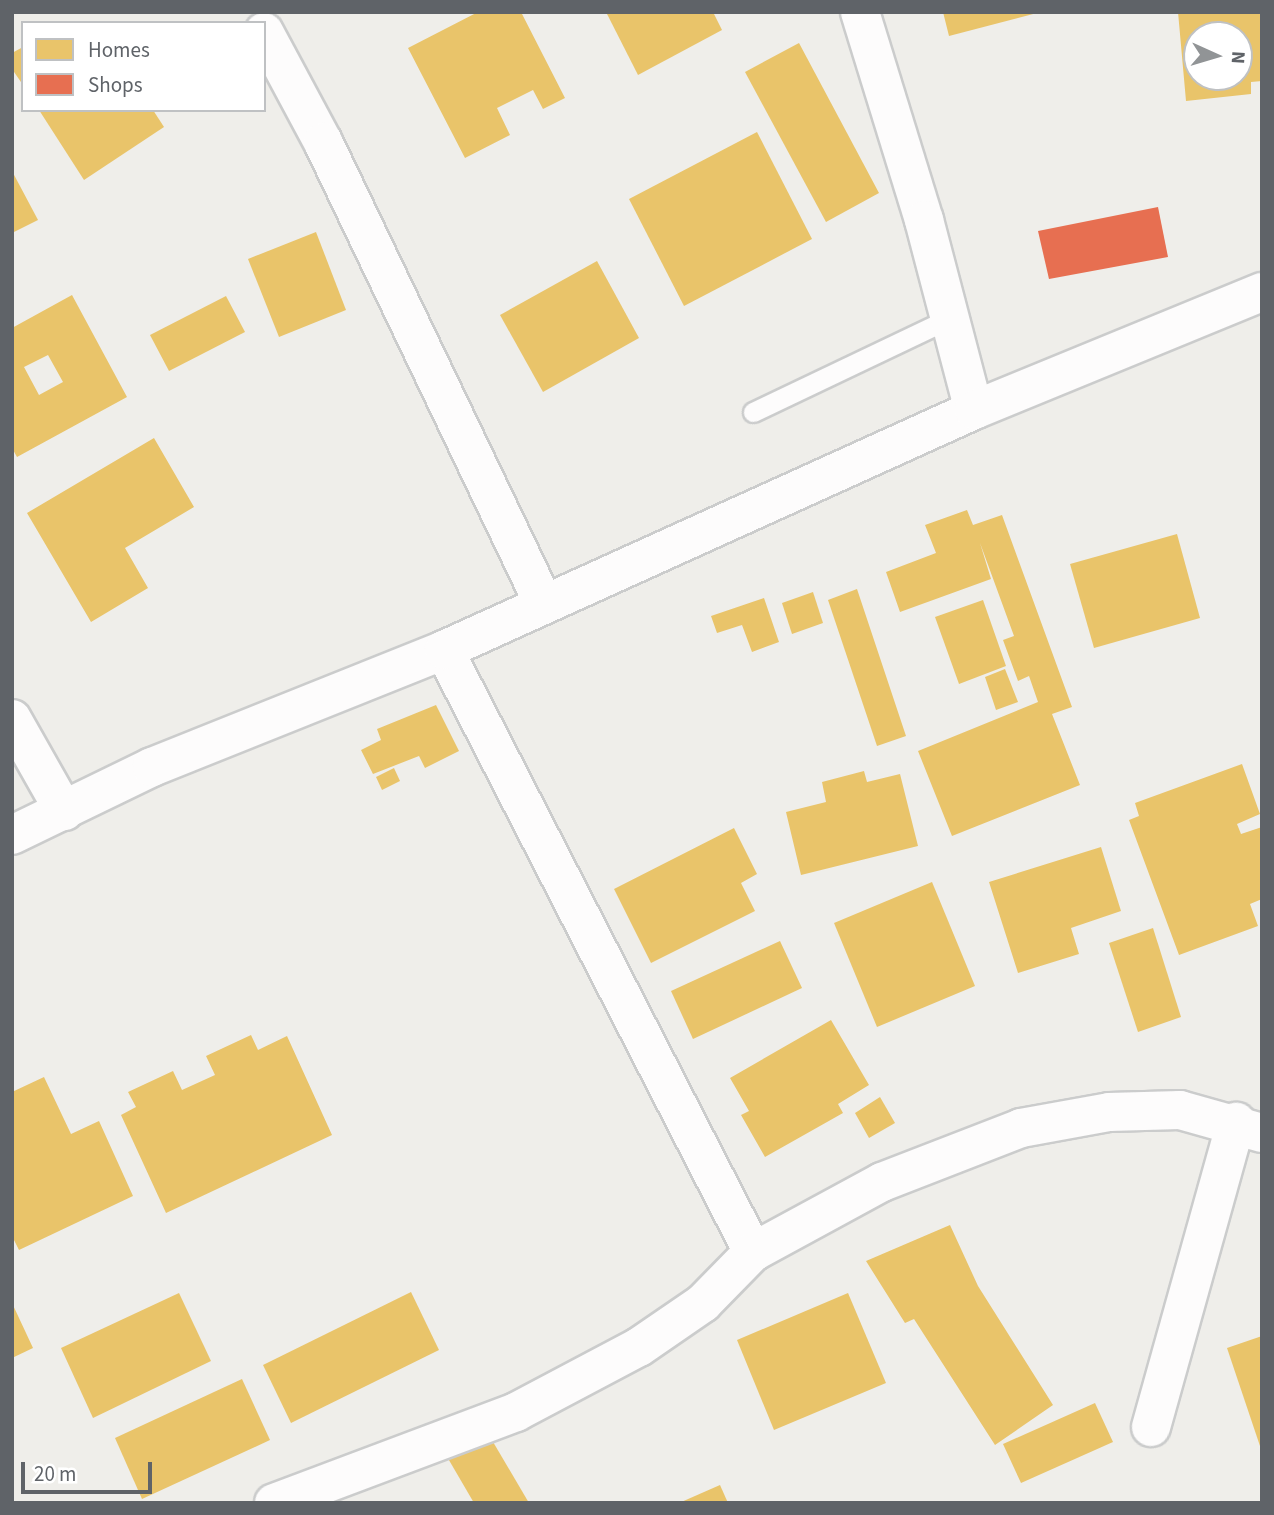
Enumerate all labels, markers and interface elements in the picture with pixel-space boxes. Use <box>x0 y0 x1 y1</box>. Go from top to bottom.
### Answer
legend <box>21 21 266 112</box>
north arrow <box>1183 21 1253 91</box>
text: Homes <box>88 35 150 65</box>
text: N <box>1224 50 1251 65</box>
text: Shops <box>88 70 142 100</box>
scale bar <box>24 1448 156 1492</box>
text: 20 m <box>34 1459 76 1489</box>

